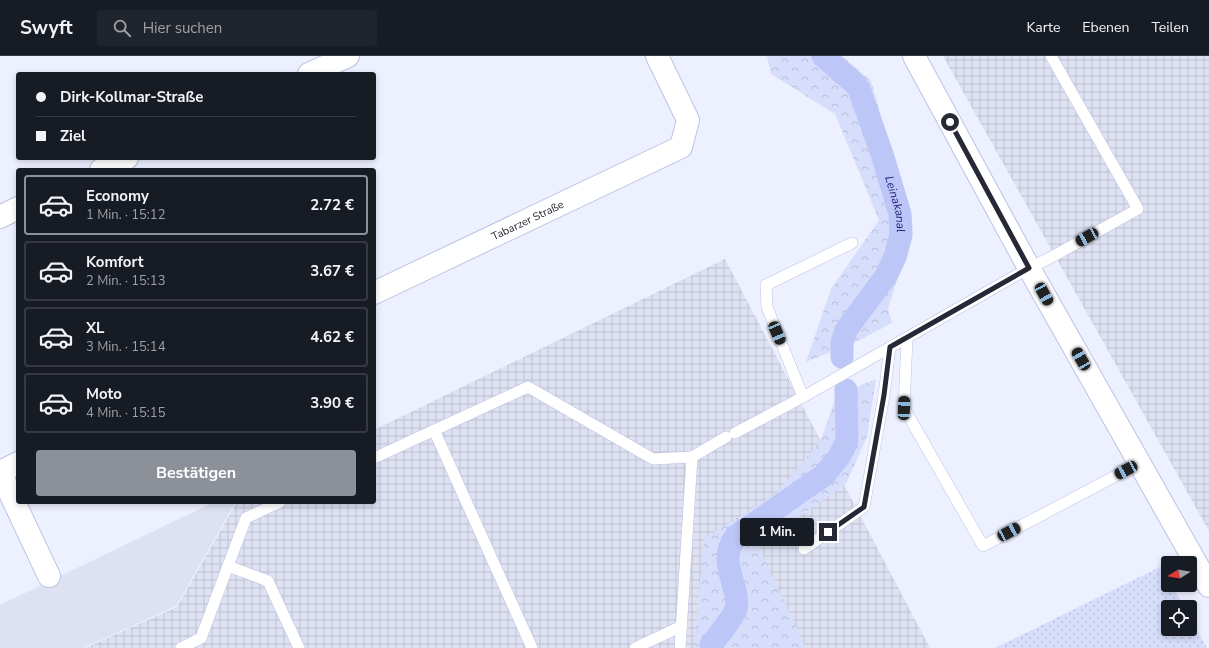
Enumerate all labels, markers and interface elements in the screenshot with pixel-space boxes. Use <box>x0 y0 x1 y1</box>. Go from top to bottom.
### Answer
search box <box>97 10 377 46</box>
text: Swyft <box>20 15 73 41</box>
icon: search <box>111 17 133 39</box>
text: Hier suchen <box>143 18 222 38</box>
text: Karte <box>1027 18 1060 37</box>
text: Ebenen <box>1082 18 1129 37</box>
text: Teilen <box>1151 18 1189 37</box>
text: Dirk-Kollmar-Straße <box>60 87 203 107</box>
route start <box>941 113 959 131</box>
text: Ziel <box>60 126 86 146</box>
water label: Leinakanal <box>881 174 909 233</box>
text: Economy <box>86 186 149 206</box>
icon: car <box>38 187 74 223</box>
text: 2.72 € <box>310 195 354 215</box>
street label: Tabarzer Straße <box>489 196 566 244</box>
text: 1 Min. · 15:12 <box>86 206 165 224</box>
car <box>1074 226 1100 248</box>
text: Komfort <box>86 252 144 272</box>
icon: car <box>38 253 74 289</box>
text: 3.67 € <box>310 261 354 281</box>
text: 2 Min. · 15:13 <box>86 272 165 290</box>
car <box>1033 281 1055 307</box>
text: XL <box>86 318 105 338</box>
icon: car <box>38 319 74 355</box>
car <box>767 320 787 346</box>
text: 4.62 € <box>310 327 354 347</box>
text: 3 Min. · 15:14 <box>86 338 165 356</box>
car <box>1070 346 1092 372</box>
text: Moto <box>86 384 122 404</box>
icon: car <box>38 385 74 421</box>
text: 3.90 € <box>310 393 354 413</box>
car <box>898 396 910 420</box>
text: 4 Min. · 15:15 <box>86 404 165 422</box>
button: Bestätigen <box>36 450 356 496</box>
car <box>1113 459 1139 481</box>
callout: 1 Min. <box>740 518 814 546</box>
car <box>996 521 1022 543</box>
text: 1 Min. <box>759 523 795 541</box>
route end <box>819 523 837 541</box>
north arrow <box>1161 556 1197 592</box>
map controls <box>1161 556 1197 636</box>
button: locate <box>1161 600 1197 636</box>

